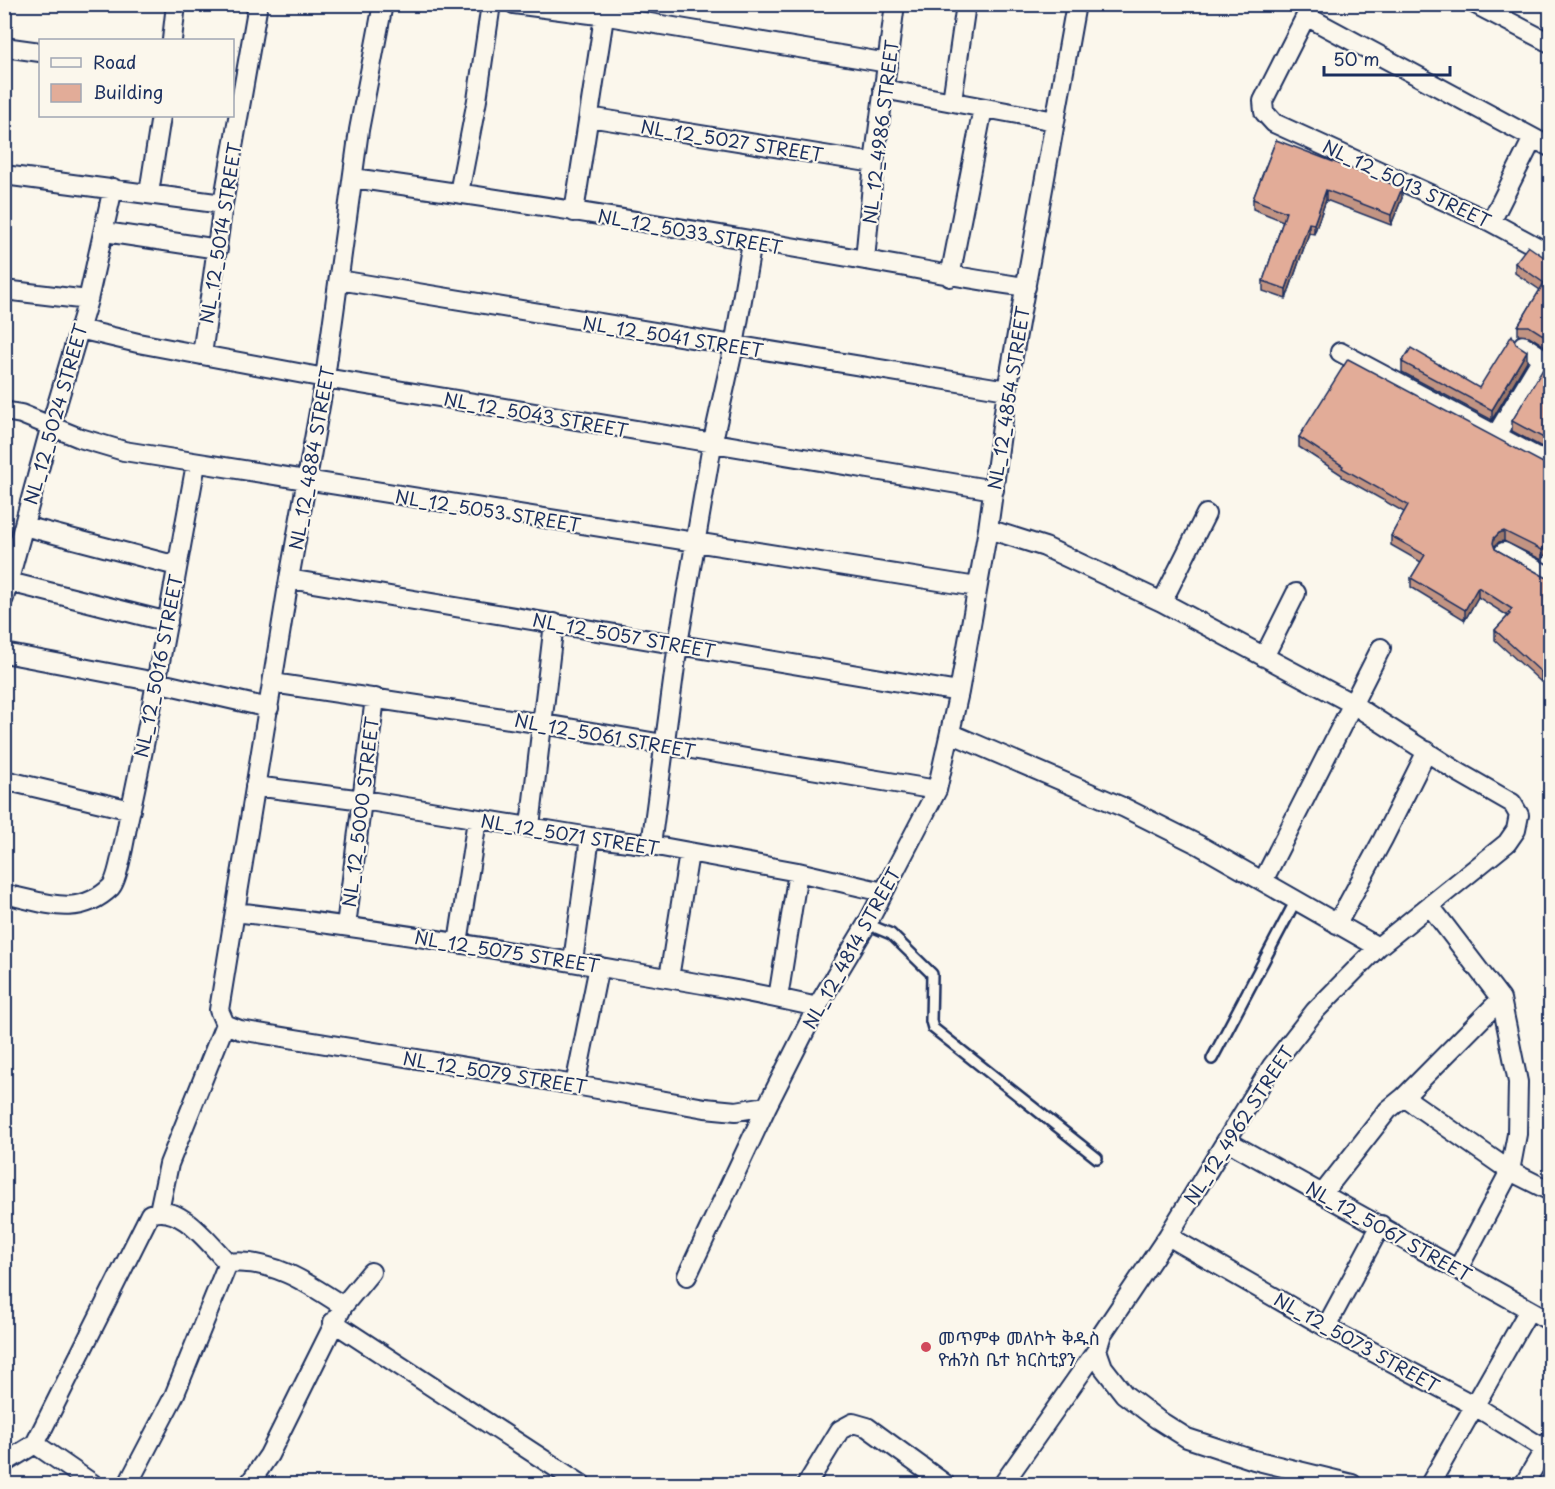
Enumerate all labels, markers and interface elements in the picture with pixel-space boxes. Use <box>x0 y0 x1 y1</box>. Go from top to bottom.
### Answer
street label: NL_12_4986 STREET <box>855 38 905 226</box>
legend <box>39 39 234 117</box>
scale bar <box>1324 39 1450 77</box>
text: 50 m <box>1333 45 1380 72</box>
text: Road <box>93 48 137 75</box>
text: Building <box>93 78 163 105</box>
street label: NL_12_5027 STREET <box>639 112 826 168</box>
street label: NL_12_5013 STREET <box>1318 132 1496 234</box>
street label: NL_12_5014 STREET <box>192 140 248 325</box>
street label: NL_12_5033 STREET <box>596 201 785 261</box>
street label: NL_12_4854 STREET <box>980 304 1036 492</box>
street label: NL_12_5041 STREET <box>581 308 766 364</box>
street label: NL_12_5024 STREET <box>16 320 94 508</box>
street label: NL_12_4884 STREET <box>282 363 341 552</box>
street label: NL_12_5043 STREET <box>442 384 631 444</box>
street label: NL_12_5053 STREET <box>393 482 583 538</box>
street label: NL_12_5016 STREET <box>127 571 189 760</box>
street label: NL_12_5057 STREET <box>531 606 718 664</box>
street label: NL_12_5061 STREET <box>512 706 698 764</box>
street label: NL_12_5000 STREET <box>335 715 385 909</box>
street label: NL_12_5071 STREET <box>479 807 662 862</box>
street label: NL_12_4814 STREET <box>795 862 907 1034</box>
street label: NL_12_5075 STREET <box>412 923 602 979</box>
street label: NL_12_4962 STREET <box>1177 1040 1299 1210</box>
street label: NL_12_5079 STREET <box>401 1044 590 1100</box>
street label: NL_12_5067 STREET <box>1301 1174 1477 1288</box>
street label: NL_12_5073 STREET <box>1269 1285 1445 1399</box>
place label: መጥምቀ መለኮት ቅዱስ ዮሐንስ ቤተ ክርስቲያን <box>938 1324 1100 1372</box>
marker: መጥምቀ መለኮት ቅዱስ ዮሐንስ ቤተ ክርስቲያን <box>919 1340 933 1354</box>

